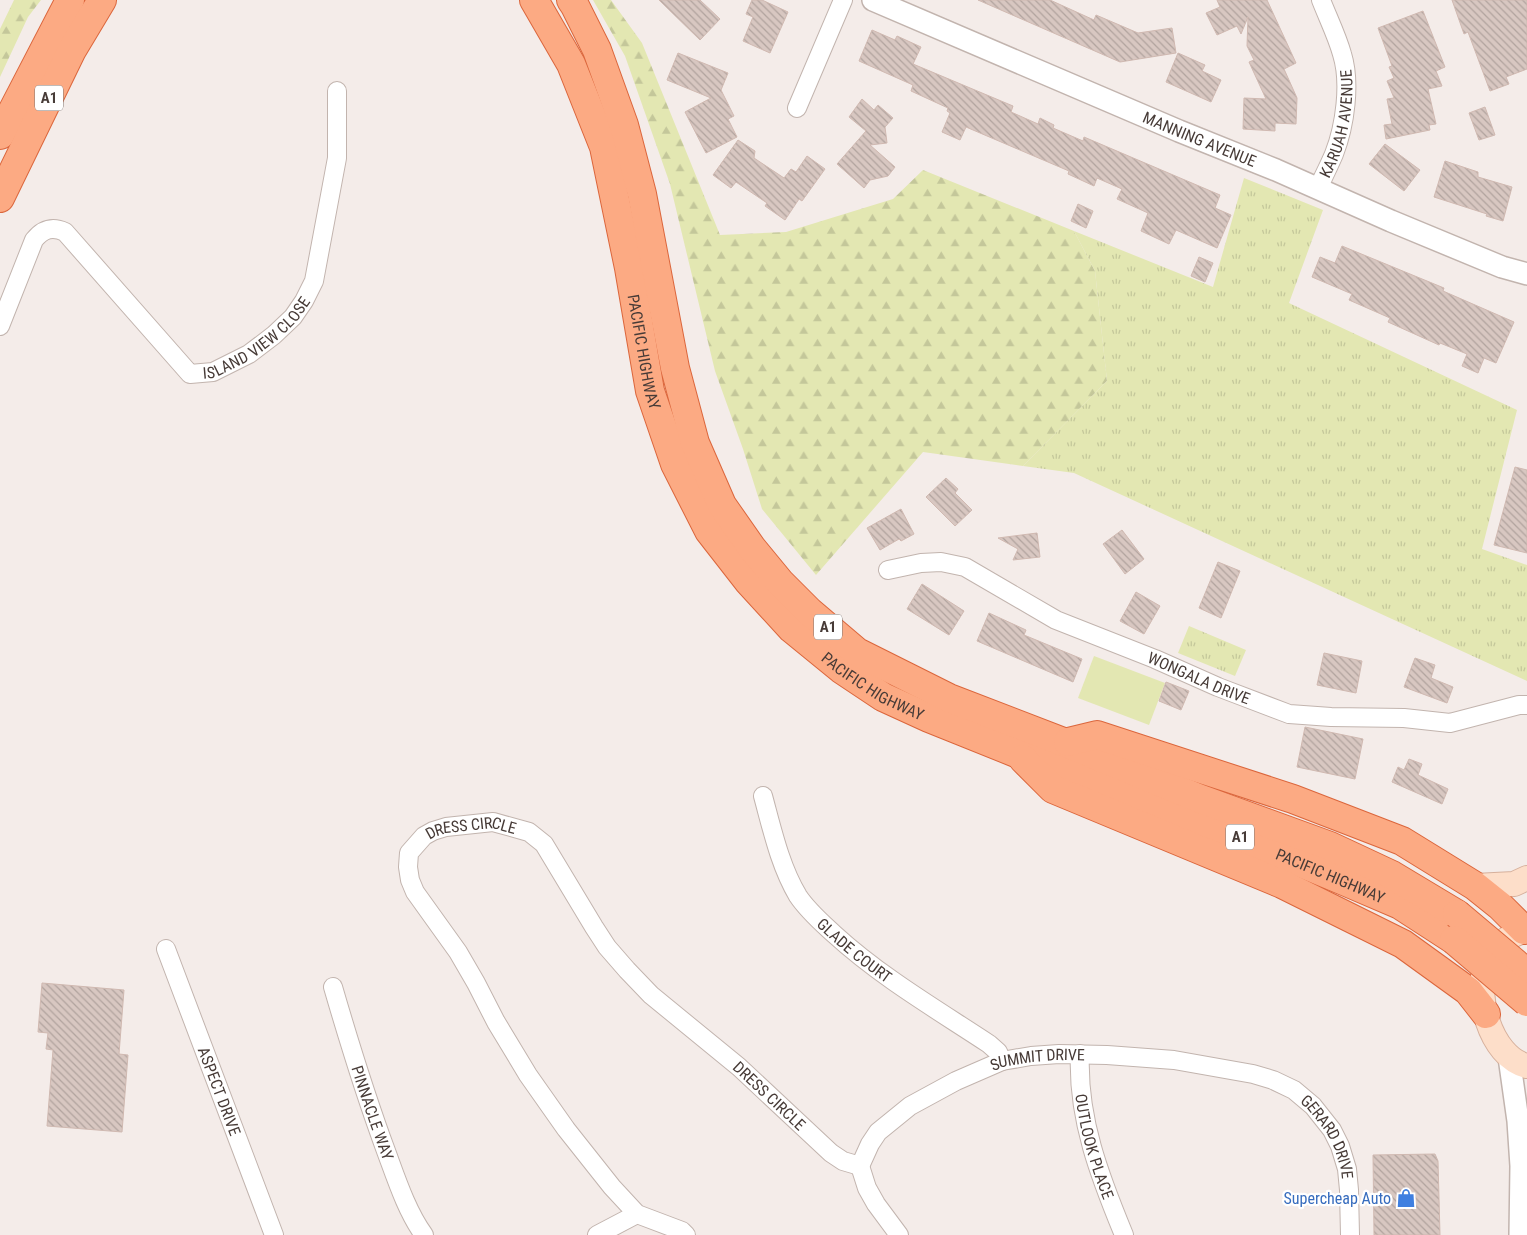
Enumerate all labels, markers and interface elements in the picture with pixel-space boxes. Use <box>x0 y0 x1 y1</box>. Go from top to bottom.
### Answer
street label: KARUAH AVENUE <box>1316 69 1356 181</box>
road number: A1 <box>35 86 63 110</box>
street label: MANNING AVENUE <box>1140 108 1259 171</box>
street label: ISLAND VIEW CLOSE <box>202 293 314 383</box>
street label: PACIFIC HIGHWAY <box>624 293 665 412</box>
road number: A1 <box>814 614 842 640</box>
street label: PACIFIC HIGHWAY <box>818 648 927 725</box>
street label: WONGALA DRIVE <box>1145 648 1253 708</box>
street label: DRESS CIRCLE <box>422 813 519 843</box>
road number: A1 <box>1226 824 1254 850</box>
street label: PACIFIC HIGHWAY <box>1273 845 1388 908</box>
street label: GLADE COURT <box>813 914 895 987</box>
street label: ASPECT DRIVE <box>194 1044 245 1138</box>
street label: SUMMIT DRIVE <box>987 1045 1085 1075</box>
street label: DRESS CIRCLE <box>729 1058 809 1134</box>
street label: PINNACLE WAY <box>347 1063 398 1163</box>
street label: GERARD DRIVE <box>1297 1091 1357 1180</box>
street label: OUTLOOK PLACE <box>1071 1093 1118 1202</box>
shop icon: Supercheap Auto <box>1395 1187 1417 1209</box>
place label: Supercheap Auto <box>1284 1189 1391 1208</box>

